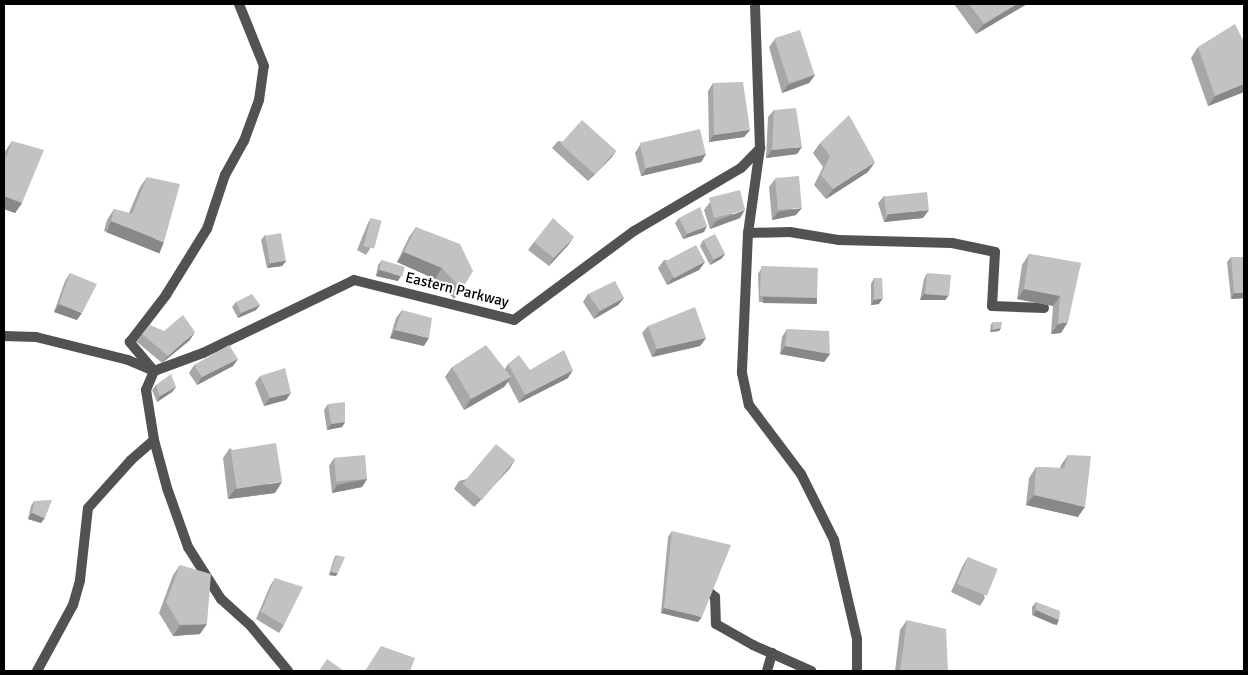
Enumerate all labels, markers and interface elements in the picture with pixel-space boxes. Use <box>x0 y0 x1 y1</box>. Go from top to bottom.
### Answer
street label: Eastern Parkway <box>403 268 511 312</box>

